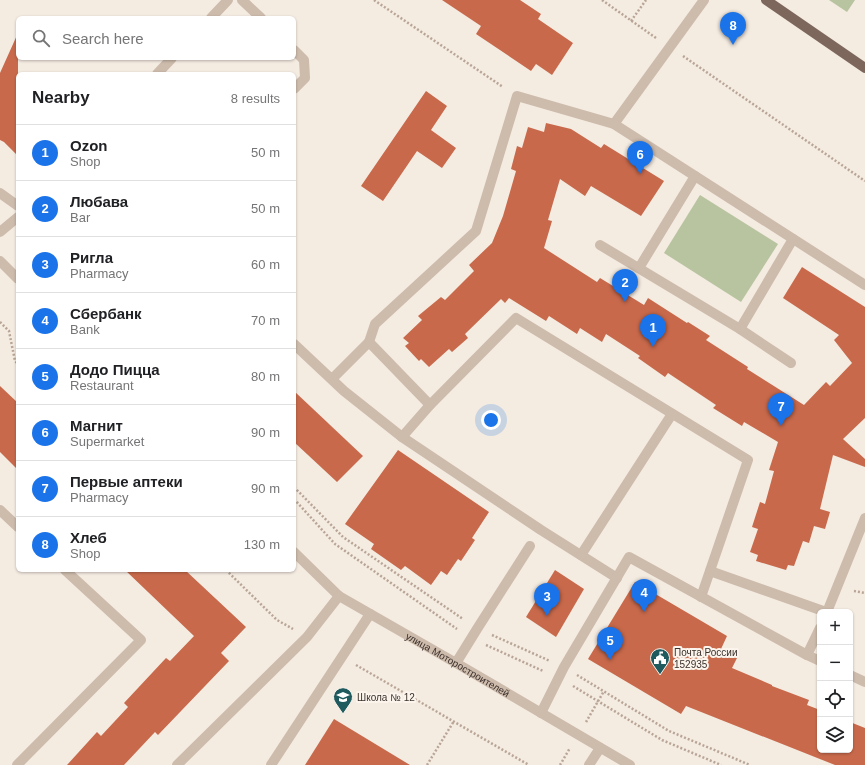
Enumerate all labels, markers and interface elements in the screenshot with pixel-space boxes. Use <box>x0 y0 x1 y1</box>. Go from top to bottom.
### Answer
pin: 8 <box>720 12 746 45</box>
search box <box>16 16 296 60</box>
icon: search <box>30 27 52 49</box>
text: Search here <box>62 30 144 47</box>
text: Nearby <box>32 88 90 107</box>
text: 8 results <box>231 91 280 106</box>
text: Ozon <box>70 137 108 154</box>
pin: 6 <box>627 141 653 174</box>
text: 1 <box>41 145 49 160</box>
text: 50 m <box>251 145 280 160</box>
text: Shop <box>70 154 100 169</box>
text: Любава <box>70 193 128 210</box>
text: 2 <box>41 201 49 216</box>
text: 50 m <box>251 201 280 216</box>
text: Bar <box>70 210 90 225</box>
text: Ригла <box>70 249 113 266</box>
text: 3 <box>41 257 49 272</box>
text: 60 m <box>251 257 280 272</box>
text: Pharmacy <box>70 266 129 281</box>
pin: 2 <box>612 269 638 302</box>
text: Сбербанк <box>70 305 142 322</box>
text: 4 <box>41 313 49 328</box>
text: 70 m <box>251 313 280 328</box>
pin: 1 <box>640 314 666 347</box>
text: Bank <box>70 322 100 337</box>
text: Додо Пицца <box>70 361 160 378</box>
text: 5 <box>41 369 49 384</box>
text: 80 m <box>251 369 280 384</box>
text: Restaurant <box>70 378 134 393</box>
pin: 7 <box>768 393 794 426</box>
your location <box>481 410 501 430</box>
text: Магнит <box>70 417 123 434</box>
text: 6 <box>41 425 49 440</box>
text: 90 m <box>251 425 280 440</box>
text: Supermarket <box>70 434 144 449</box>
text: Первые аптеки <box>70 473 183 490</box>
text: 7 <box>41 481 49 496</box>
text: 90 m <box>251 481 280 496</box>
text: Pharmacy <box>70 490 129 505</box>
text: Хлеб <box>70 529 107 546</box>
text: 8 <box>41 537 49 552</box>
text: 130 m <box>244 537 280 552</box>
text: Shop <box>70 546 100 561</box>
pin: 4 <box>631 579 657 612</box>
pin: 3 <box>534 583 560 616</box>
map controls <box>817 609 853 753</box>
button: + <box>817 609 853 645</box>
pin: 5 <box>597 627 623 660</box>
street label: улица Моторостроителей <box>404 630 511 699</box>
button: − <box>817 645 853 681</box>
public building icon: Почта России 152935 <box>649 647 671 675</box>
place label: Почта России 152935 <box>674 647 738 670</box>
button: locate <box>817 681 853 717</box>
school or university icon: Школа № 12 <box>332 686 354 714</box>
place label: Школа № 12 <box>357 692 415 703</box>
button: layers <box>817 717 853 753</box>

